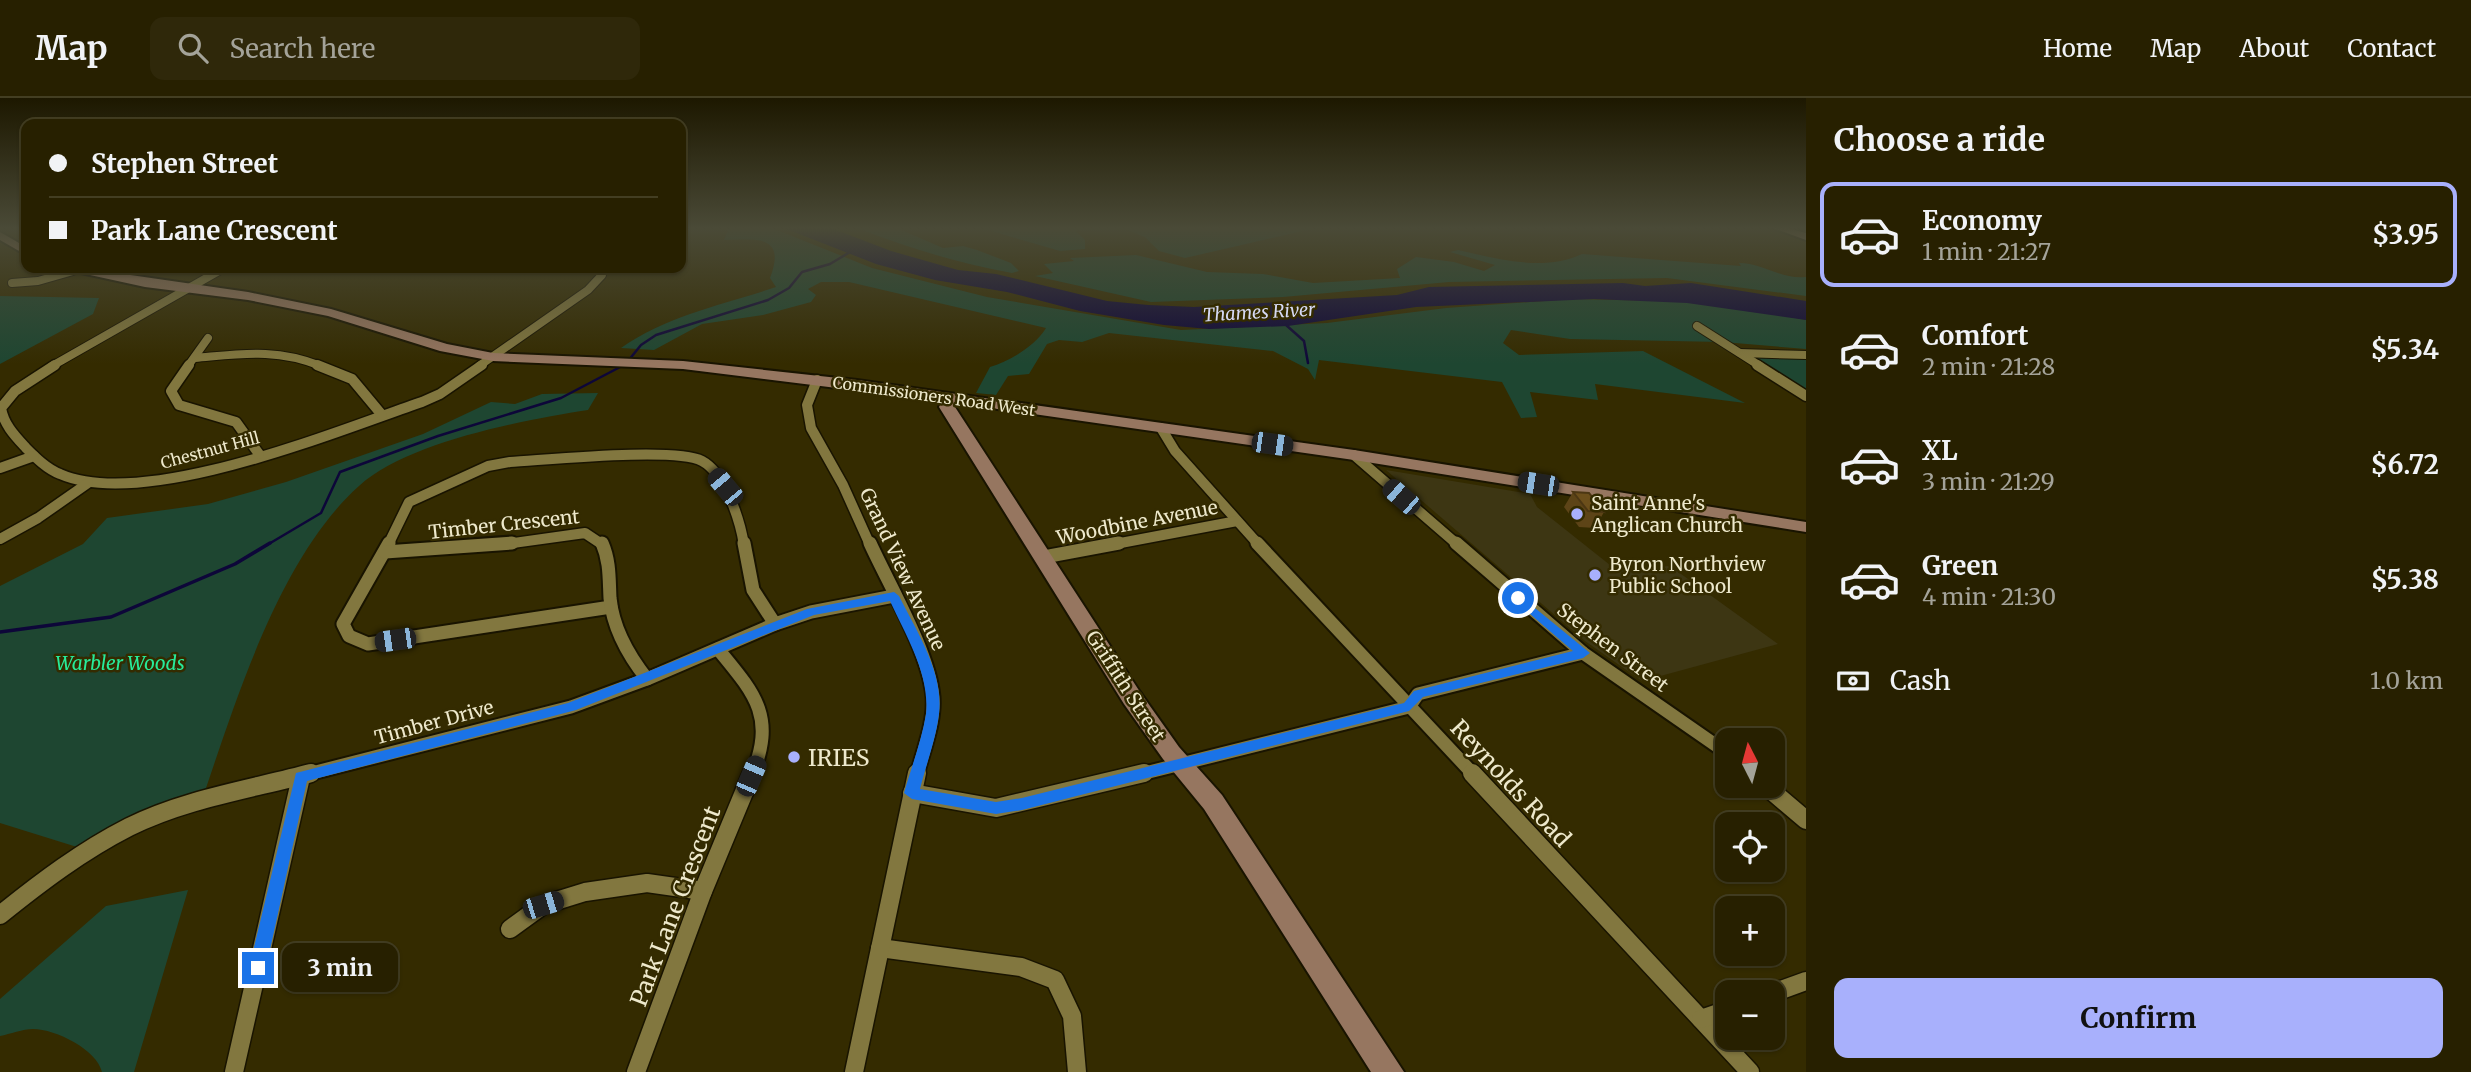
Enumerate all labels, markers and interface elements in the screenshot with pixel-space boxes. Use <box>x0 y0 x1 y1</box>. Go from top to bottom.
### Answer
search box <box>150 17 640 80</box>
text: Map <box>35 28 108 69</box>
icon: search <box>174 29 212 67</box>
text: Search here <box>230 32 375 65</box>
text: Home <box>2043 33 2112 64</box>
text: Map <box>2150 33 2201 64</box>
text: About <box>2239 33 2309 64</box>
text: Contact <box>2347 33 2436 64</box>
text: Choose a ride <box>1834 120 2045 160</box>
text: Stephen Street <box>91 147 278 180</box>
icon: car <box>1838 203 1901 266</box>
text: Economy <box>1922 204 2042 237</box>
text: Park Lane Crescent <box>91 214 338 247</box>
text: $3.95 <box>2372 218 2439 251</box>
text: 1 min · 21:27 <box>1922 237 2051 266</box>
water label: Thames River <box>1202 298 1316 326</box>
icon: car <box>1838 318 1901 381</box>
text: Comfort <box>1922 319 2028 352</box>
text: $5.34 <box>2371 333 2439 366</box>
text: 2 min · 21:28 <box>1922 352 2055 381</box>
street label: Commissioners Road West <box>831 372 1037 420</box>
street label: Chestnut Hill <box>158 427 262 473</box>
car <box>1250 431 1295 457</box>
icon: car <box>1838 433 1901 496</box>
text: XL <box>1922 434 1958 467</box>
text: $6.72 <box>2371 448 2439 481</box>
car <box>704 464 747 510</box>
text: 3 min · 21:29 <box>1922 467 2055 496</box>
car <box>1516 470 1561 498</box>
car <box>1379 475 1424 519</box>
street label: Grand View Avenue <box>855 484 951 654</box>
place label: Saint Anne's Anglican Church <box>1590 491 1744 537</box>
street label: Woodbine Avenue <box>1053 495 1220 550</box>
street label: Timber Crescent <box>427 504 581 544</box>
marker: Saint Anne's Anglican Church <box>1569 506 1585 522</box>
icon: car <box>1838 548 1901 611</box>
text: Green <box>1922 549 1998 582</box>
place label: Byron Northview Public School <box>1609 552 1766 598</box>
text: $5.38 <box>2371 563 2439 596</box>
marker: Byron Northview Public School <box>1587 567 1603 583</box>
route start <box>1502 582 1534 614</box>
text: 4 min · 21:30 <box>1922 582 2056 611</box>
street label: Stephen Street <box>1553 597 1674 697</box>
street label: Griffith Street <box>1081 626 1171 747</box>
car <box>373 627 418 653</box>
park label: Warbler Woods <box>55 651 185 675</box>
icon: cash <box>1834 662 1872 700</box>
text: Cash <box>1890 664 1951 697</box>
text: 1.0 km <box>2370 666 2443 695</box>
street label: Timber Drive <box>372 695 496 749</box>
street label: Reynolds Road <box>1445 713 1577 853</box>
north arrow <box>1715 728 1785 798</box>
map controls <box>1715 728 1785 1050</box>
place label: IRIES <box>808 743 869 772</box>
marker: IRIES <box>786 749 802 765</box>
car <box>734 753 769 799</box>
street label: Park Lane Crescent <box>623 802 727 1010</box>
button: locate <box>1715 812 1785 882</box>
car <box>520 889 567 921</box>
button: + <box>1715 896 1785 966</box>
callout: 3 min <box>282 944 398 992</box>
route end <box>242 952 274 984</box>
text: 3 min <box>307 953 373 982</box>
button: Confirm <box>1834 978 2443 1058</box>
button: − <box>1715 980 1785 1050</box>

